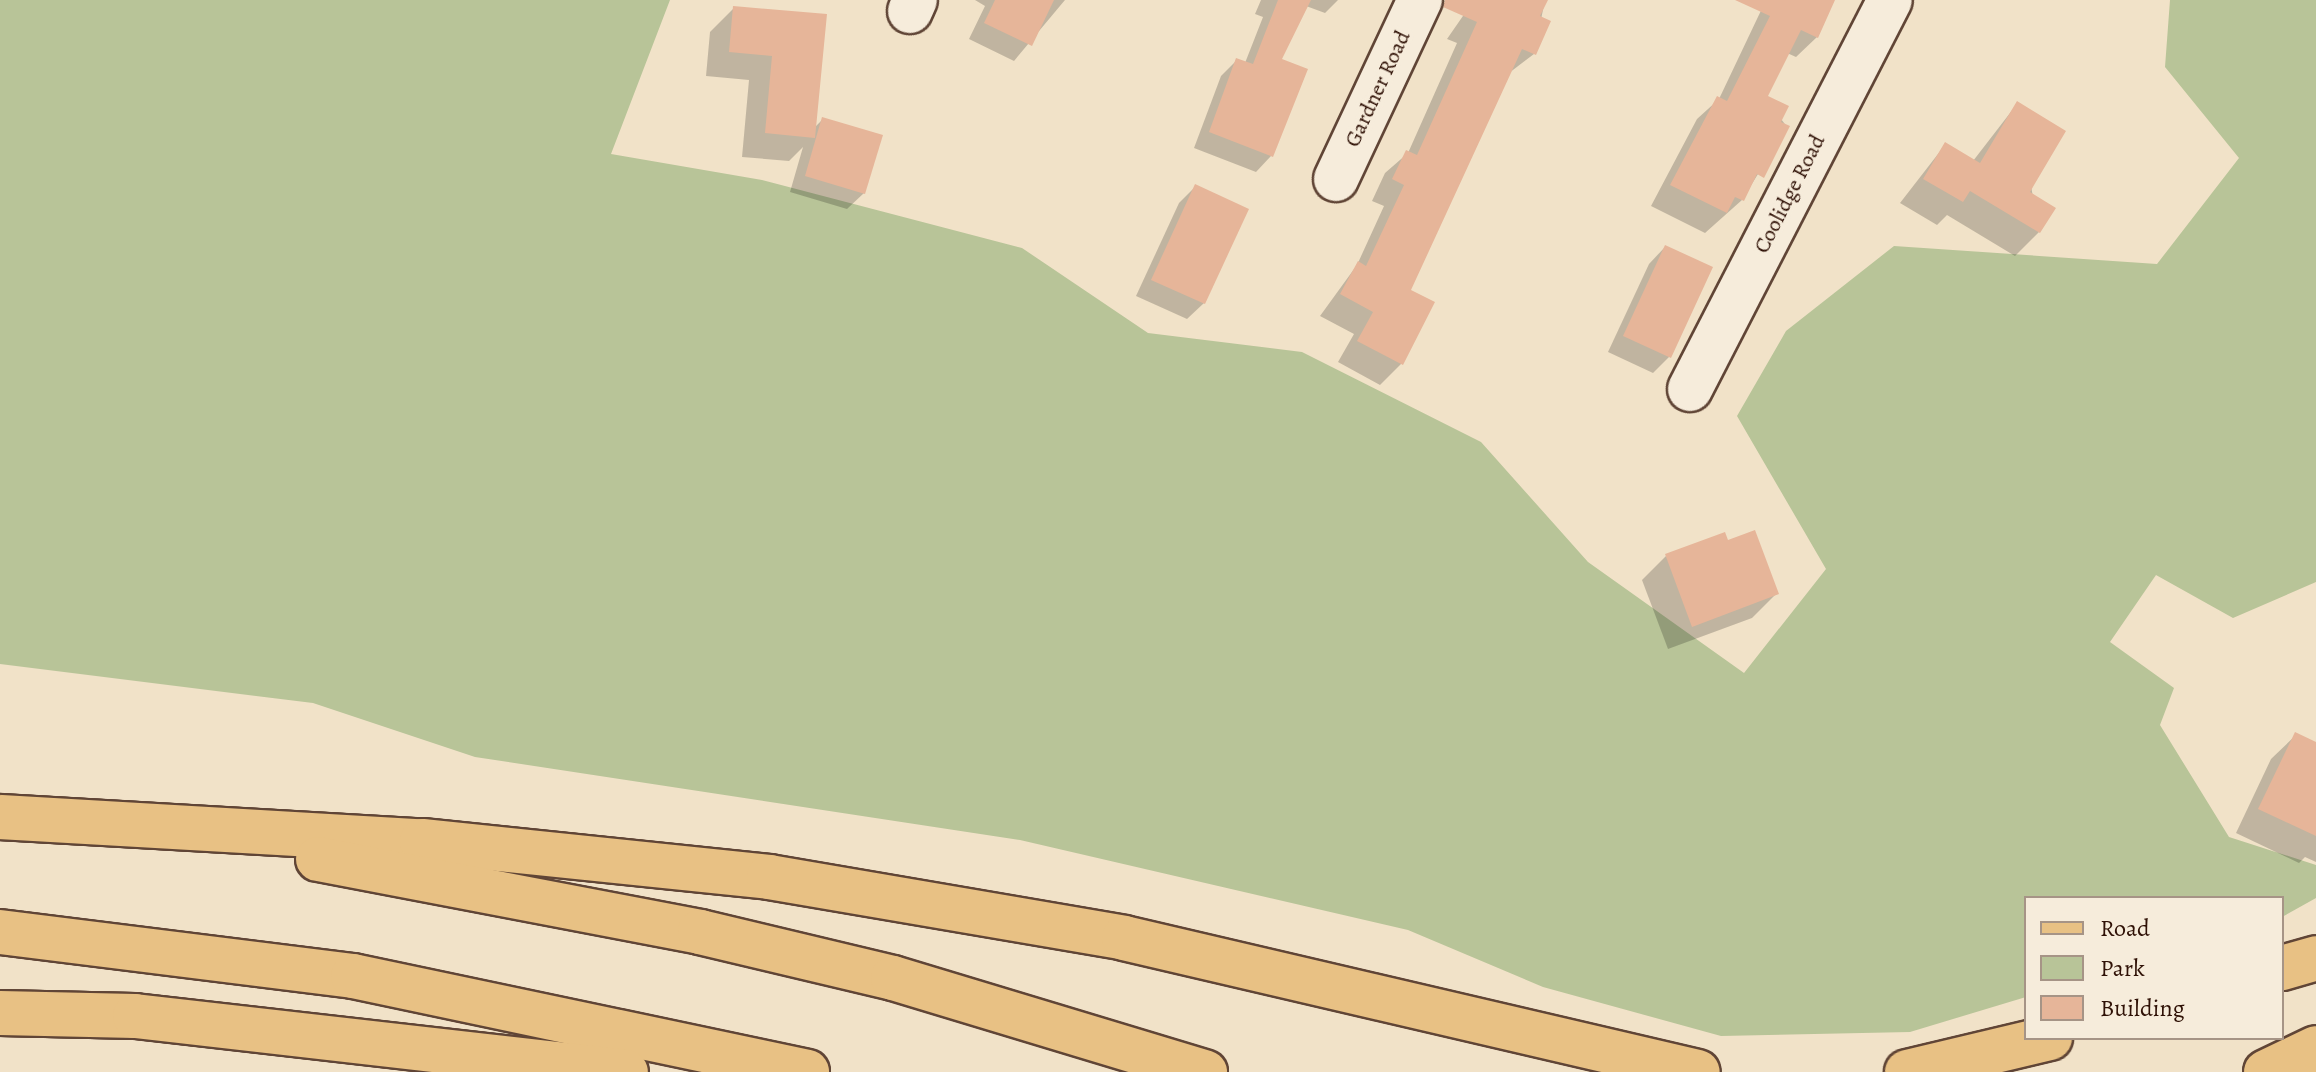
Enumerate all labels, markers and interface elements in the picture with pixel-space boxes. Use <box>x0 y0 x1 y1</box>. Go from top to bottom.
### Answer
street label: Gardner Road <box>1340 27 1416 151</box>
street label: Coolidge Road <box>1749 130 1831 258</box>
legend <box>2024 896 2284 1040</box>
text: Road <box>2100 912 2150 944</box>
text: Park <box>2100 952 2145 984</box>
text: Building <box>2100 992 2185 1024</box>

